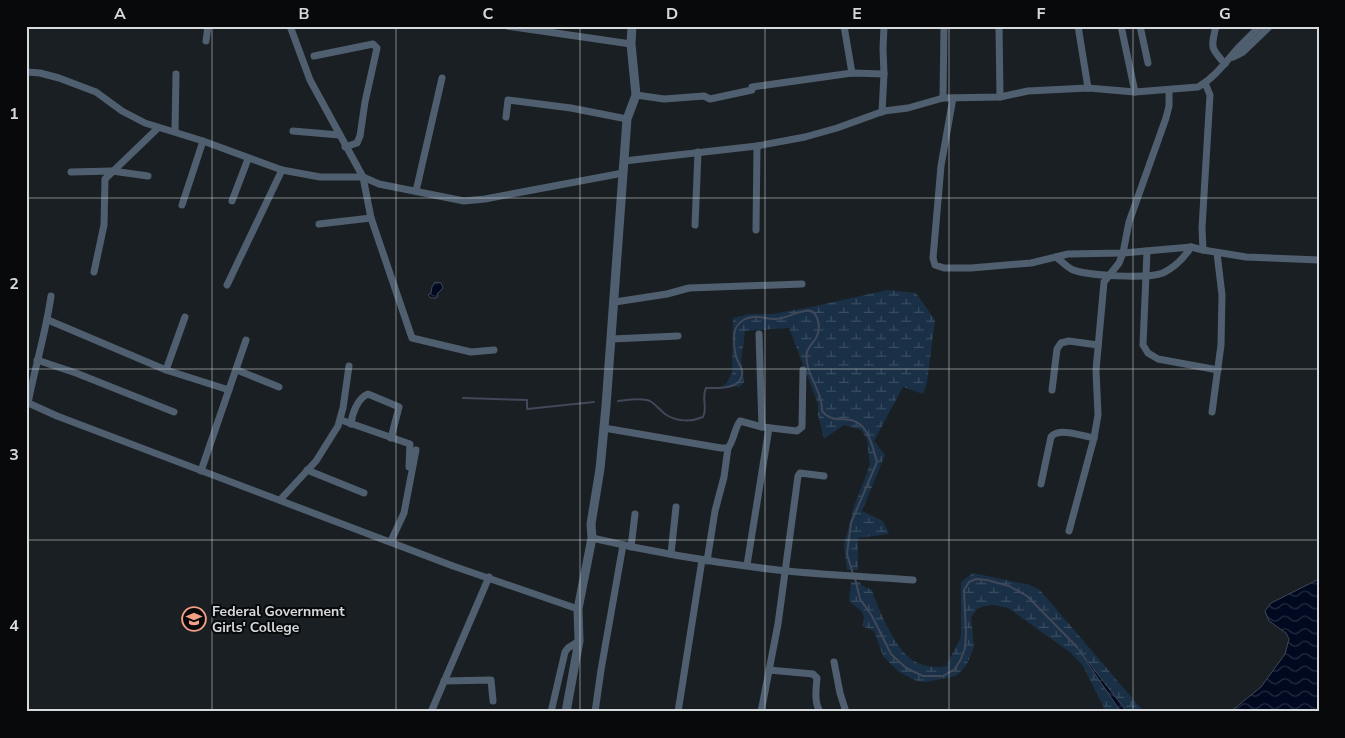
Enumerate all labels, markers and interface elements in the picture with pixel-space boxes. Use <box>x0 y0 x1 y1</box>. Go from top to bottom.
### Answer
text: A <box>114 3 126 25</box>
text: B <box>298 3 310 25</box>
text: C <box>483 3 494 25</box>
text: D <box>666 3 678 25</box>
text: E <box>852 3 862 25</box>
text: F <box>1037 3 1046 25</box>
text: G <box>1219 3 1231 25</box>
text: 1 <box>9 103 19 125</box>
text: 2 <box>9 273 19 295</box>
text: 3 <box>9 444 19 466</box>
place label: Federal Government Girls' College <box>212 602 345 637</box>
school or university icon: Federal Government Girls' College <box>181 606 207 632</box>
text: 4 <box>9 615 19 637</box>

